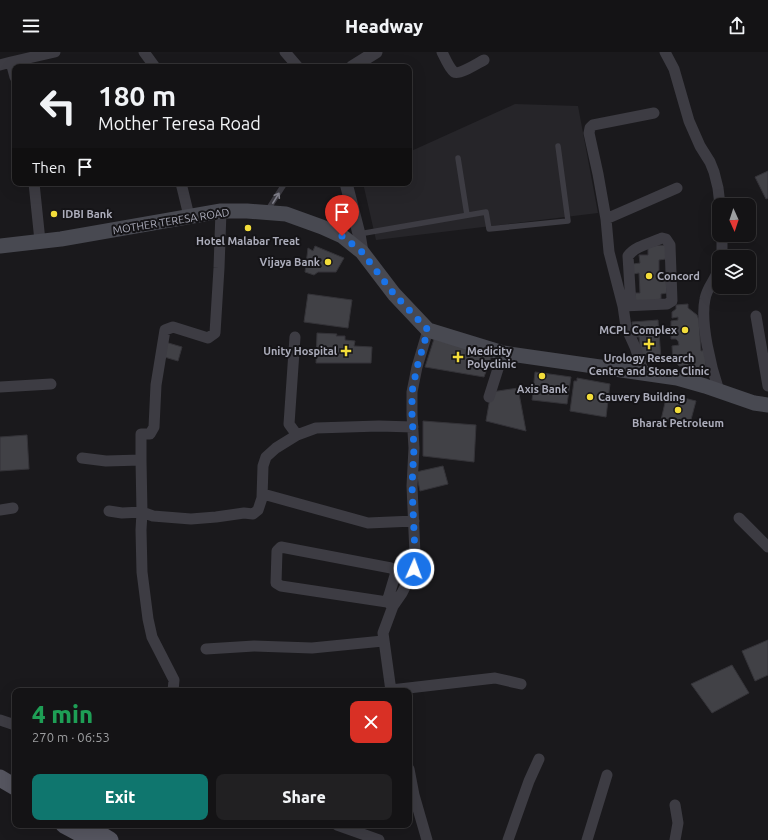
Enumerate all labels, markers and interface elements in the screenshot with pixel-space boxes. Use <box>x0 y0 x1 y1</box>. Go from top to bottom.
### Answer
icon: menu <box>20 15 42 37</box>
icon: share <box>726 15 748 37</box>
text: Headway <box>345 16 423 36</box>
icon: left <box>32 80 84 132</box>
text: 180 m <box>98 80 176 111</box>
text: Mother Teresa Road <box>98 113 261 133</box>
icon: arrive <box>74 156 96 178</box>
text: Then <box>32 159 66 176</box>
one-way arrow <box>272 192 280 204</box>
pin <box>325 195 359 236</box>
north arrow <box>712 198 756 242</box>
map controls <box>712 198 756 294</box>
icon: arrive <box>331 201 353 223</box>
street label: MOTHER TERESA ROAD <box>112 206 231 236</box>
place label: IDBI Bank <box>62 208 113 220</box>
marker: IDBI Bank <box>49 209 59 219</box>
marker: Hotel Malabar Treat <box>243 223 253 233</box>
place label: Hotel Malabar Treat <box>196 235 300 247</box>
button: layers <box>712 250 756 294</box>
place label: Vijaya Bank <box>259 256 321 268</box>
marker: Vijaya Bank <box>323 257 333 267</box>
place label: Concord <box>657 270 700 282</box>
marker: Concord <box>644 271 654 281</box>
place label: MCPL Complex <box>599 324 677 336</box>
marker: MCPL Complex <box>680 325 690 335</box>
marker: Urology Research Centre and Stone Clinic <box>643 338 655 350</box>
place label: Unity Hospital <box>263 345 338 357</box>
marker: Unity Hospital <box>340 345 352 357</box>
place label: Medicity Polyclinic <box>467 345 517 370</box>
marker: Medicity Polyclinic <box>452 351 464 363</box>
place label: Urology Research Centre and Stone Clinic <box>589 352 710 377</box>
marker: Axis Bank <box>537 371 547 381</box>
place label: Axis Bank <box>517 383 568 395</box>
place label: Cauvery Building <box>598 391 685 403</box>
marker: Cauvery Building <box>585 392 595 402</box>
marker: Bharat Petroleum <box>673 405 683 415</box>
place label: Bharat Petroleum <box>632 417 724 429</box>
position arrow <box>393 548 435 590</box>
text: 4 min <box>32 701 93 728</box>
button: close <box>350 701 392 743</box>
text: 270 m · 06:53 <box>32 730 110 744</box>
button: Exit <box>32 774 208 820</box>
button: Share <box>216 774 392 820</box>

